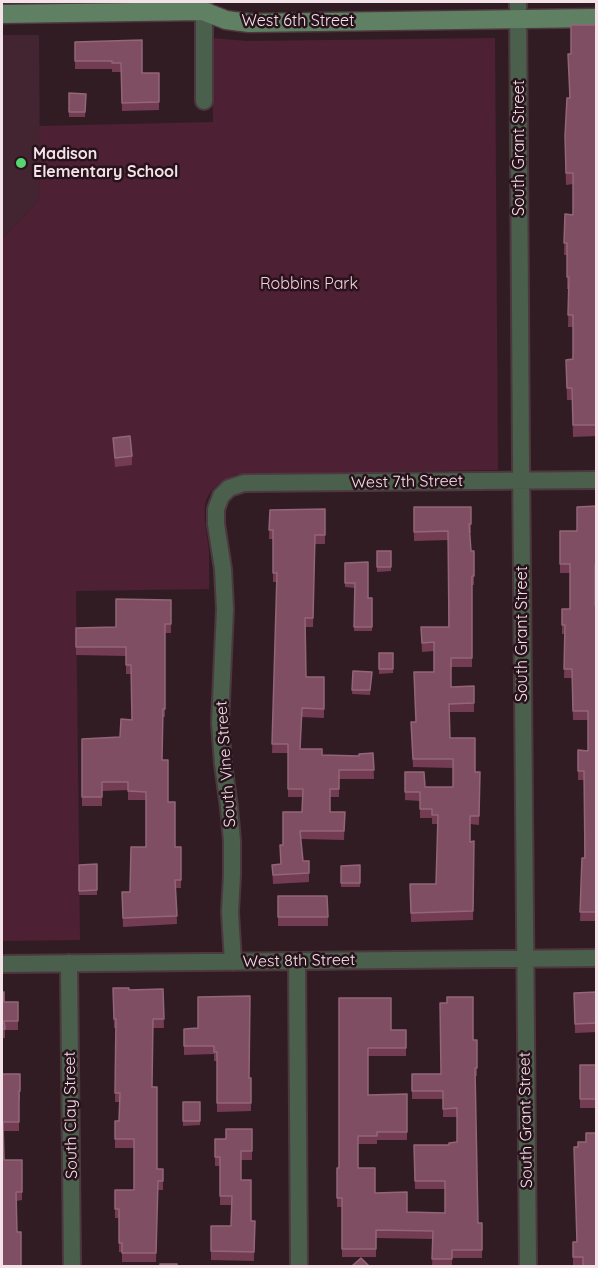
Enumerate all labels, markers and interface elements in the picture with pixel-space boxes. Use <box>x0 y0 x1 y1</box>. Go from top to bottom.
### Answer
street label: West 6th Street <box>242 11 354 31</box>
street label: South Grant Street <box>509 80 529 216</box>
place label: Madison Elementary School <box>33 144 178 182</box>
marker: Madison Elementary School <box>14 156 28 170</box>
park label: Robbins Park <box>260 274 358 294</box>
street label: West 7th Street <box>351 471 463 493</box>
street label: South Grant Street <box>512 566 532 702</box>
street label: South Vine Street <box>212 700 240 828</box>
street label: West 8th Street <box>242 950 356 972</box>
street label: South Clay Street <box>60 1051 82 1179</box>
street label: South Grant Street <box>515 1052 537 1188</box>

